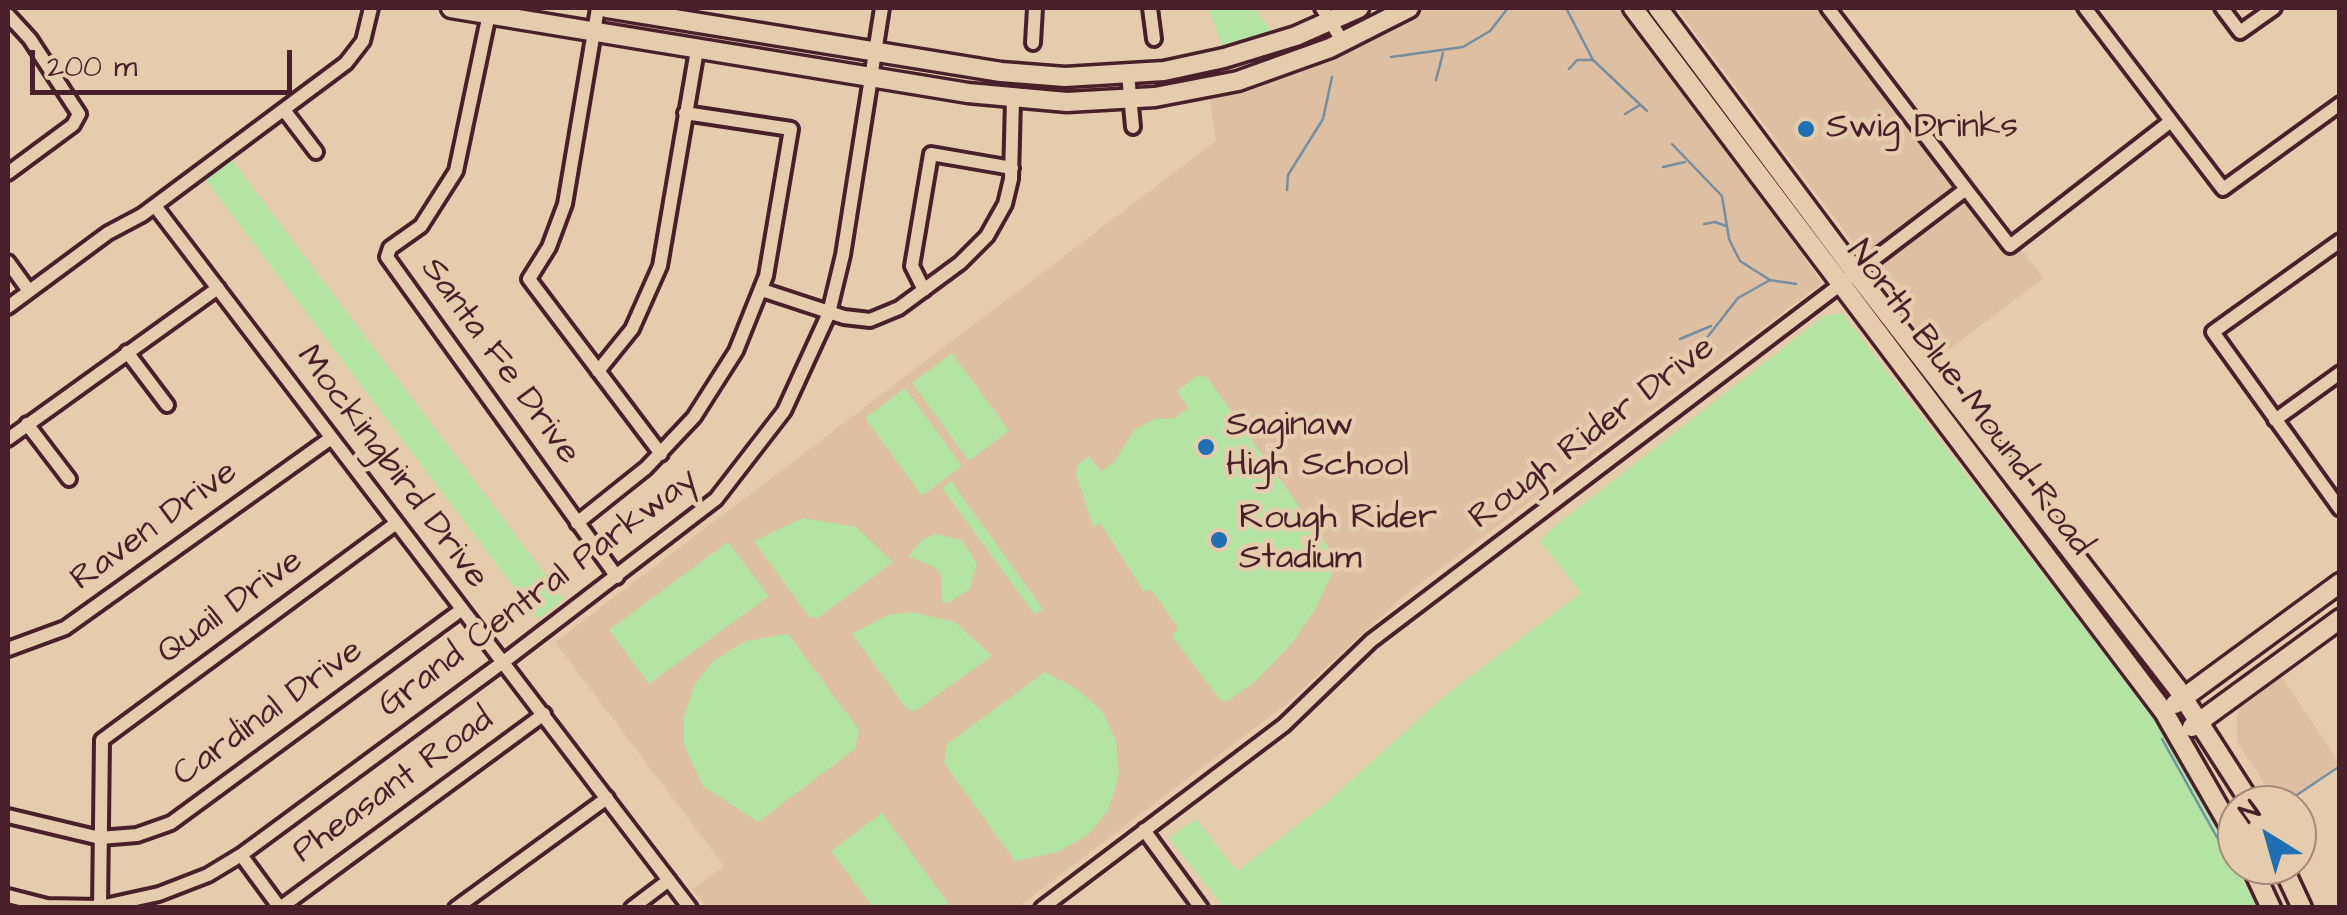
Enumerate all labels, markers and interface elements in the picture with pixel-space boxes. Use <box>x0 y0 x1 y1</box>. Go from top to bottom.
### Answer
scale bar <box>35 30 298 92</box>
text: 200 m <box>47 46 137 88</box>
place label: Swig Drinks <box>1826 108 2018 150</box>
marker: Swig Drinks <box>1795 118 1817 140</box>
street label: North Blue Mound Road <box>1836 233 2100 565</box>
street label: Santa Fe Drive <box>410 250 588 474</box>
street label: Rough Rider Drive <box>1462 328 1724 540</box>
street label: Mockingbird Drive <box>286 338 496 598</box>
place label: Saginaw High School <box>1226 406 1409 488</box>
marker: Saginaw High School <box>1195 436 1217 458</box>
street label: Raven Drive <box>63 452 247 602</box>
street label: Grand Central Parkway <box>371 460 707 728</box>
place label: Rough Rider Stadium <box>1239 499 1437 581</box>
marker: Rough Rider Stadium <box>1208 529 1230 551</box>
street label: Quail Drive <box>150 541 312 675</box>
street label: Cardinal Drive <box>166 631 372 797</box>
street label: Pheasant Road <box>285 700 503 874</box>
north arrow <box>2217 785 2317 885</box>
text: N <box>2231 791 2269 833</box>

